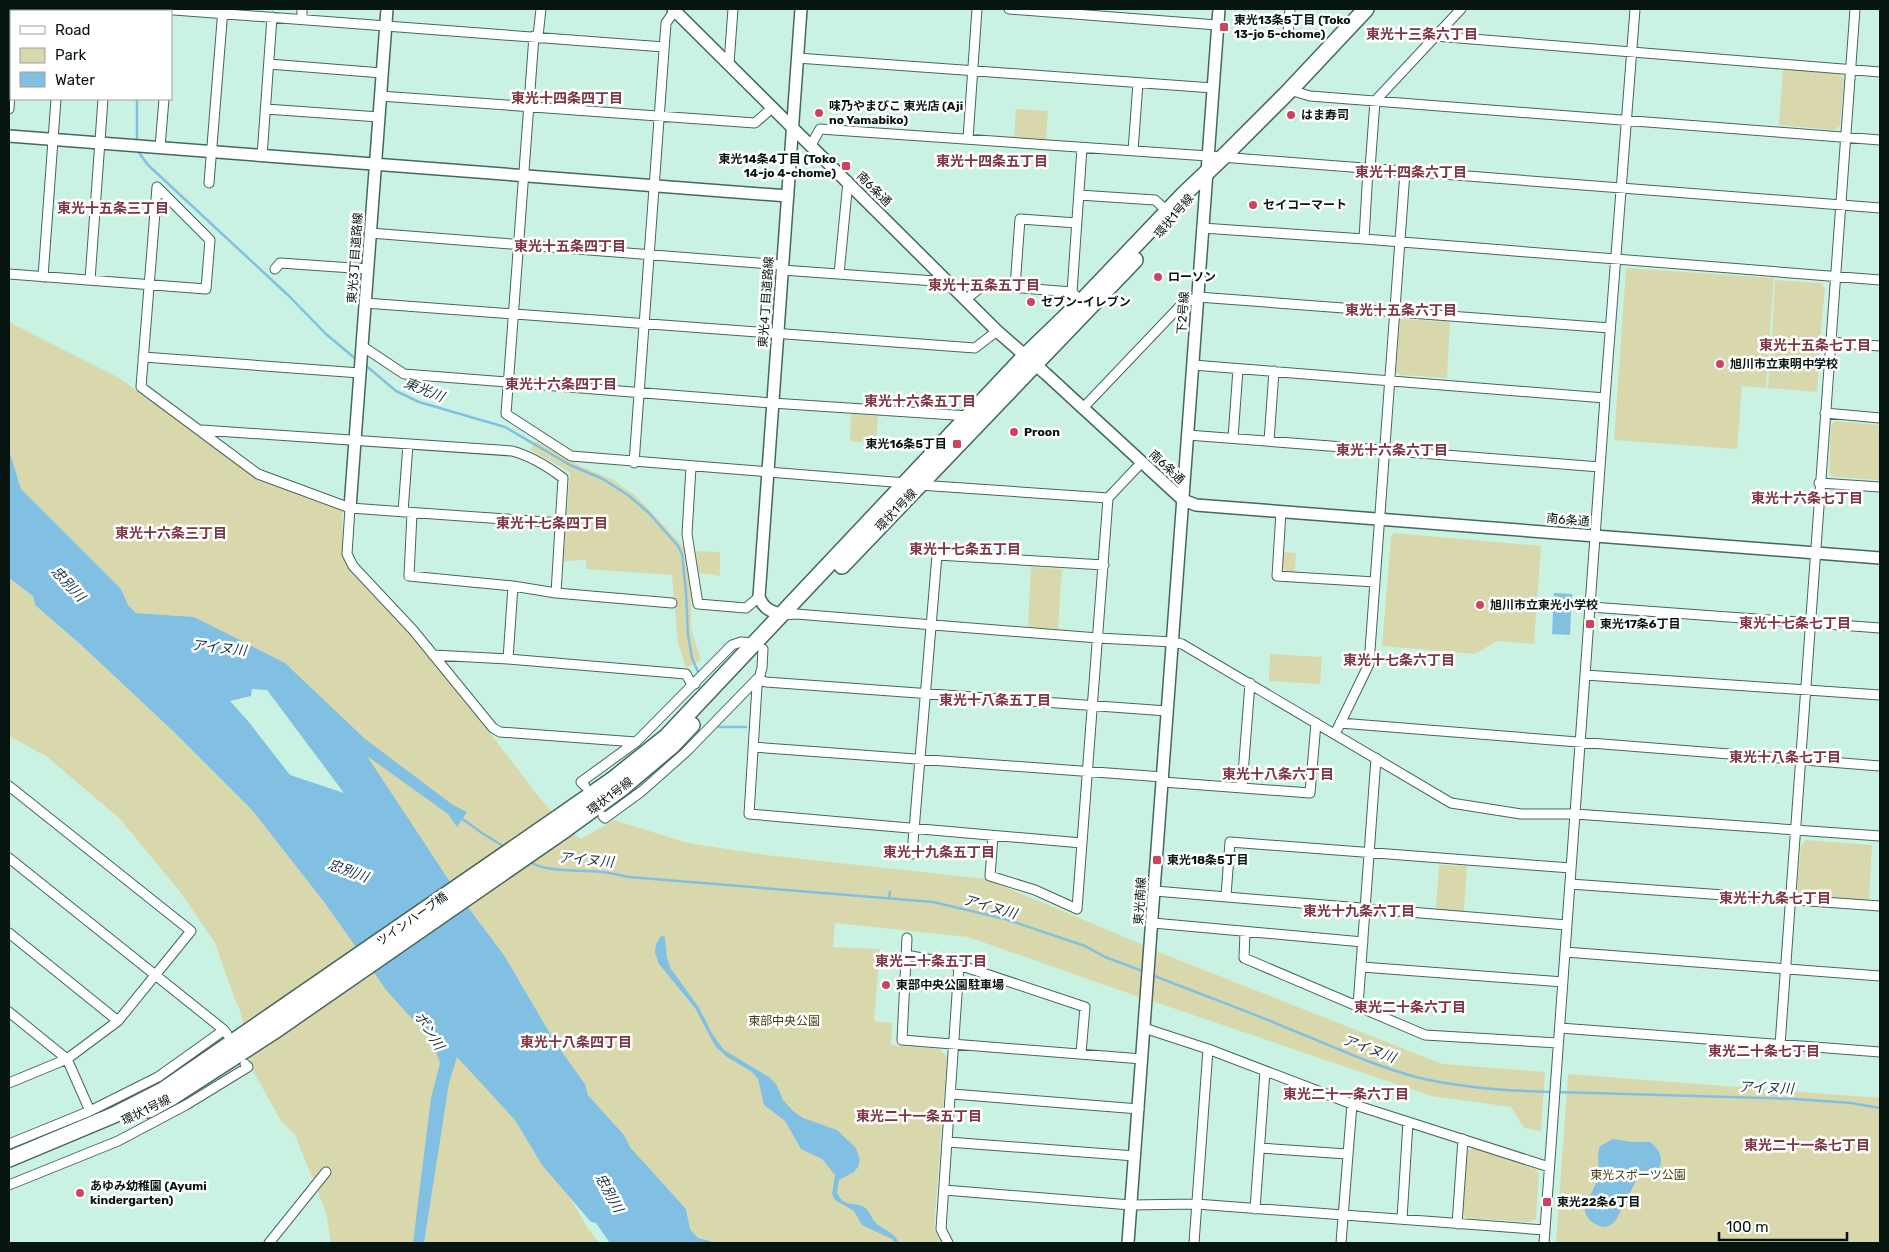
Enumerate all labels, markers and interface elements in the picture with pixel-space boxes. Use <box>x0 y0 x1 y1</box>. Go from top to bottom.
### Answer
legend <box>10 10 172 100</box>
place label: 東光13条5丁目 (Toko 13-jo 5-chome) <box>1234 13 1351 41</box>
text: Road <box>55 21 91 39</box>
marker: 東光13条5丁目 (Toko 13-jo 5-chome) <box>1218 21 1230 33</box>
district label: 東光十三条六丁目 <box>1366 26 1478 43</box>
text: Park <box>55 46 86 64</box>
text: Water <box>55 71 95 89</box>
district label: 東光十四条四丁目 <box>511 90 623 107</box>
place label: 味乃やまびこ 東光店 (Aji no Yamabiko) <box>829 99 963 127</box>
marker: 味乃やまびこ 東光店 (Aji no Yamabiko) <box>813 107 825 119</box>
place label: はま寿司 <box>1301 108 1349 122</box>
marker: はま寿司 <box>1285 109 1297 121</box>
place label: 東光14条4丁目 (Toko 14-jo 4-chome) <box>719 152 836 180</box>
district label: 東光十四条五丁目 <box>936 153 1048 170</box>
marker: 東光14条4丁目 (Toko 14-jo 4-chome) <box>840 160 852 172</box>
district label: 東光十四条六丁目 <box>1355 164 1467 181</box>
street label: 南6条通 <box>854 169 894 209</box>
street label: 環状1号線 <box>1152 191 1196 241</box>
place label: セイコーマート <box>1263 198 1347 212</box>
marker: セイコーマート <box>1247 199 1259 211</box>
district label: 東光十五条三丁目 <box>57 200 169 217</box>
street label: 東光3丁目道路線 <box>345 212 365 304</box>
district label: 東光十五条四丁目 <box>514 238 626 255</box>
street label: 東光4丁目道路線 <box>756 256 776 348</box>
place label: ローソン <box>1168 270 1216 284</box>
marker: ローソン <box>1152 271 1164 283</box>
district label: 東光十五条五丁目 <box>928 277 1040 294</box>
street label: 下2号線 <box>1175 291 1191 335</box>
place label: セブン-イレブン <box>1041 295 1131 309</box>
marker: セブン-イレブン <box>1025 296 1037 308</box>
district label: 東光十五条六丁目 <box>1345 302 1457 319</box>
district label: 東光十五条七丁目 <box>1759 337 1871 354</box>
place label: 旭川市立東明中学校 <box>1730 357 1838 371</box>
marker: 旭川市立東明中学校 <box>1714 358 1726 370</box>
water label: 東光川 <box>401 374 449 406</box>
district label: 東光十六条四丁目 <box>505 376 617 393</box>
district label: 東光十六条五丁目 <box>864 393 976 410</box>
place label: Proon <box>1024 425 1060 439</box>
marker: Proon <box>1008 426 1020 438</box>
place label: 東光16条5丁目 <box>865 437 947 451</box>
marker: 東光16条5丁目 <box>951 438 963 450</box>
district label: 東光十六条六丁目 <box>1336 442 1448 459</box>
street label: 南6条通 <box>1146 447 1188 487</box>
street label: 環状1号線 <box>873 486 919 534</box>
district label: 東光十六条七丁目 <box>1751 490 1863 507</box>
street label: 南6条通 <box>1546 511 1590 529</box>
district label: 東光十七条四丁目 <box>496 515 608 532</box>
district label: 東光十六条三丁目 <box>115 525 227 542</box>
district label: 東光十七条五丁目 <box>909 541 1021 558</box>
water label: 忠別川 <box>47 563 90 607</box>
place label: 旭川市立東光小学校 <box>1490 598 1598 612</box>
marker: 旭川市立東光小学校 <box>1474 599 1486 611</box>
district label: 東光十七条七丁目 <box>1739 615 1851 632</box>
place label: 東光17条6丁目 <box>1600 617 1681 631</box>
marker: 東光17条6丁目 <box>1584 618 1596 630</box>
water label: アイヌ川 <box>191 637 249 660</box>
district label: 東光十七条六丁目 <box>1343 652 1455 669</box>
district label: 東光十八条五丁目 <box>939 692 1051 709</box>
district label: 東光十八条七丁目 <box>1729 749 1841 766</box>
district label: 東光十八条六丁目 <box>1222 766 1334 783</box>
street label: 環状1号線 <box>585 774 635 818</box>
district label: 東光十九条五丁目 <box>883 844 995 861</box>
water label: アイヌ川 <box>558 849 616 871</box>
place label: 東光18条5丁目 <box>1167 853 1249 867</box>
marker: 東光18条5丁目 <box>1151 854 1163 866</box>
water label: 忠別川 <box>325 856 373 887</box>
street label: 東光南線 <box>1131 877 1149 925</box>
street label: ツインハープ橋 <box>374 889 450 949</box>
district label: 東光十九条七丁目 <box>1719 890 1831 907</box>
water label: アイヌ川 <box>961 891 1021 923</box>
district label: 東光十九条六丁目 <box>1303 903 1415 920</box>
district label: 東光二十条五丁目 <box>875 953 987 970</box>
place label: 東部中央公園駐車場 <box>896 978 1004 992</box>
marker: 東部中央公園駐車場 <box>880 979 892 991</box>
district label: 東光二十条六丁目 <box>1354 999 1466 1016</box>
water label: ポン川 <box>410 1009 449 1055</box>
park label: 東部中央公園 <box>748 1014 820 1028</box>
water label: アイヌ川 <box>1340 1032 1400 1067</box>
district label: 東光十八条四丁目 <box>520 1034 632 1051</box>
district label: 東光二十条七丁目 <box>1708 1043 1820 1060</box>
water label: アイヌ川 <box>1738 1079 1796 1098</box>
district label: 東光二十一条六丁目 <box>1283 1086 1409 1103</box>
street label: 環状1号線 <box>119 1092 173 1128</box>
district label: 東光二十一条五丁目 <box>856 1108 982 1125</box>
district label: 東光二十一条七丁目 <box>1744 1137 1870 1154</box>
park label: 東光スポーツ公園 <box>1590 1168 1686 1182</box>
water label: 忠別川 <box>591 1171 628 1217</box>
place label: あゆみ幼稚園 (Ayumi kindergarten) <box>90 1179 207 1207</box>
marker: あゆみ幼稚園 (Ayumi kindergarten) <box>74 1187 86 1199</box>
place label: 東光22条6丁目 <box>1557 1195 1640 1209</box>
marker: 東光22条6丁目 <box>1541 1196 1553 1208</box>
scale bar <box>1719 1210 1846 1242</box>
text: 100 m <box>1726 1218 1768 1236</box>

